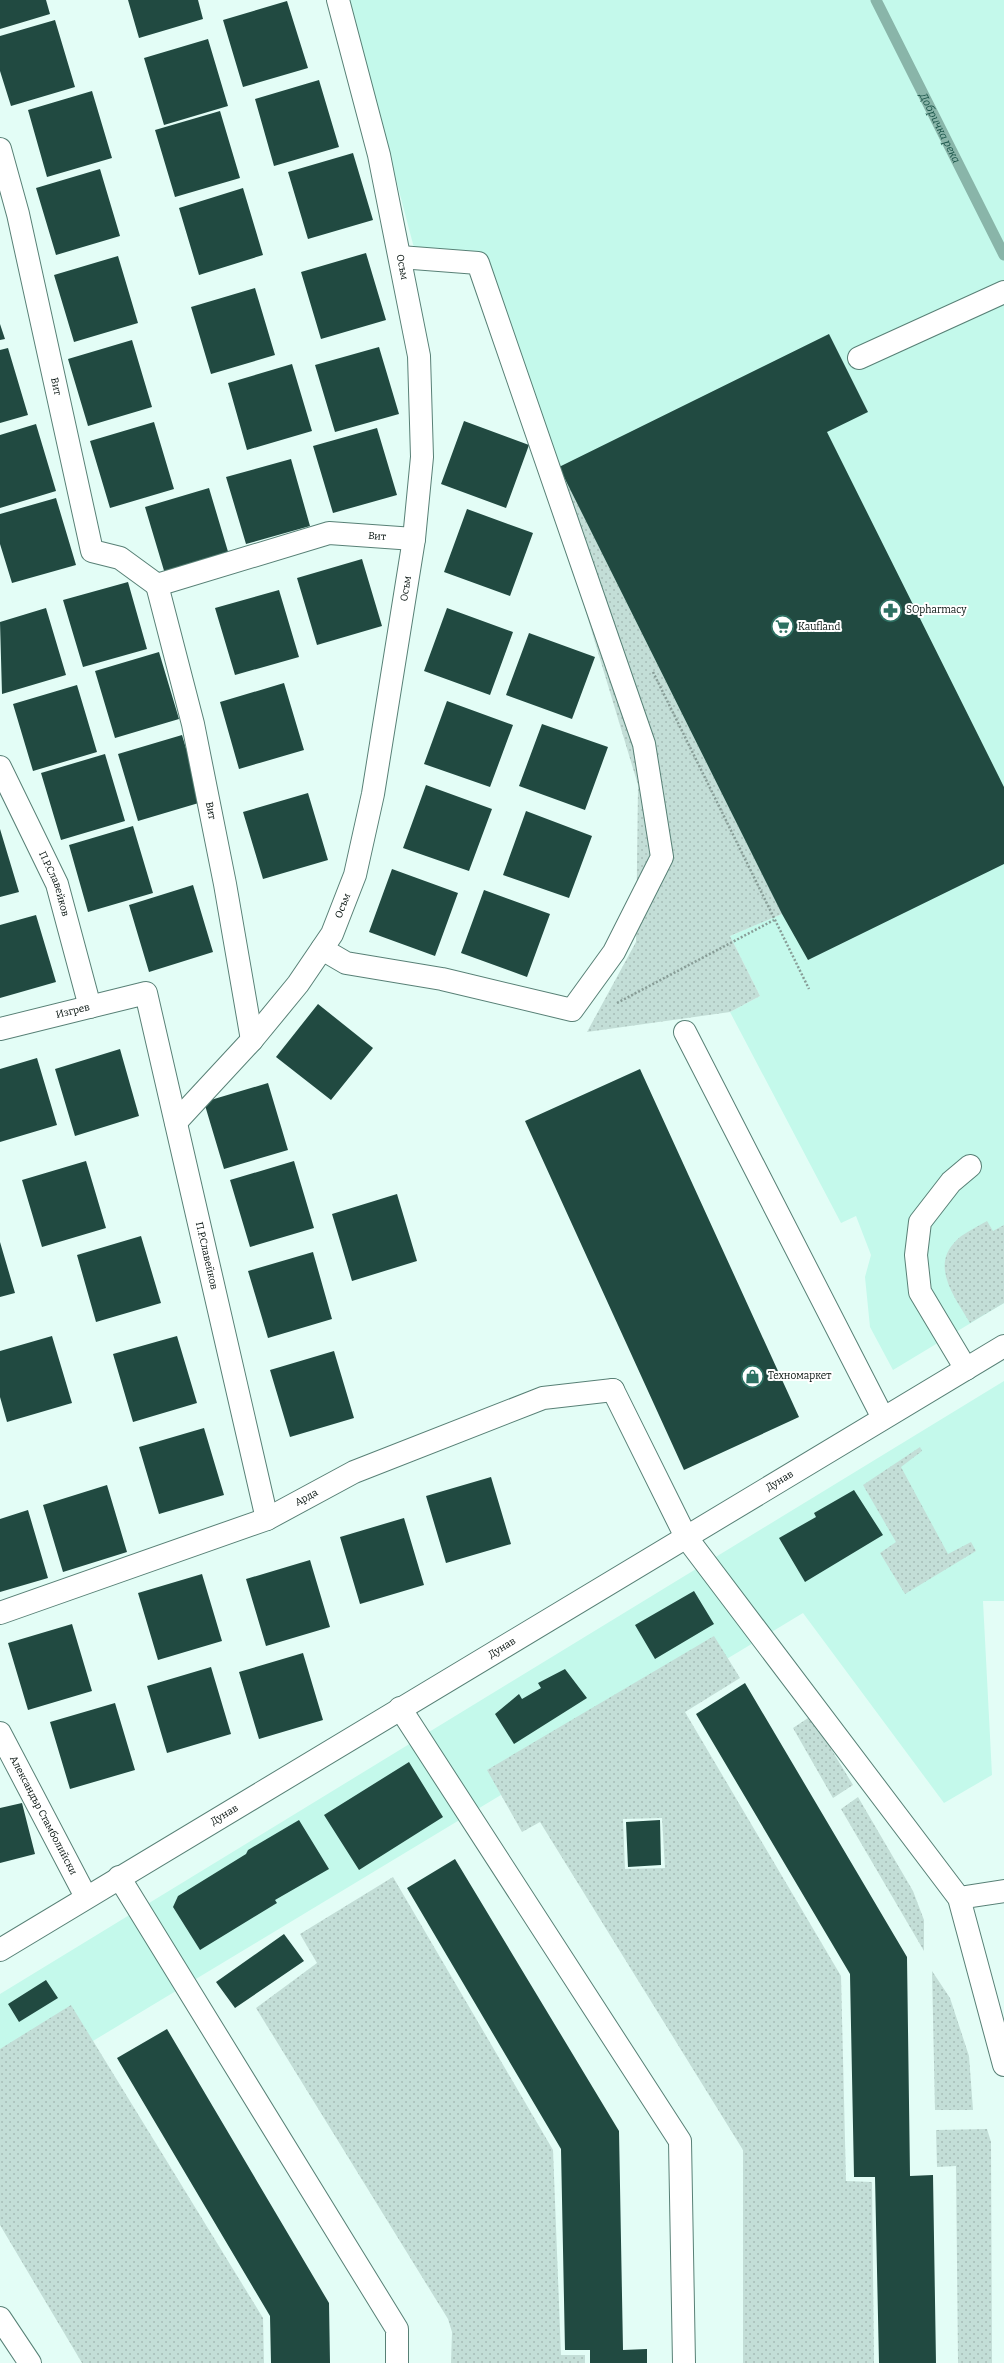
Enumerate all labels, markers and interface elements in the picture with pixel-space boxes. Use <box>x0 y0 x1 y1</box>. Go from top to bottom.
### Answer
water label: Добричка река <box>917 90 963 165</box>
street label: Осъм <box>394 253 410 281</box>
street label: Вит <box>48 376 64 396</box>
street label: Вит <box>368 530 386 543</box>
street label: Осъм <box>398 575 414 602</box>
pharmacy icon: SOpharmacy <box>877 597 903 623</box>
place label: SOpharmacy <box>906 604 967 616</box>
supermarket icon: Kaufland <box>769 614 795 640</box>
place label: Kaufland <box>798 621 840 633</box>
street label: Вит <box>203 801 218 821</box>
street label: П.Р.Славейков <box>36 849 72 918</box>
street label: Осъм <box>333 891 353 920</box>
street label: Изгрев <box>55 1001 91 1021</box>
street label: П.Р.Славейков <box>193 1221 220 1291</box>
shop icon: Техномаркет <box>740 1363 766 1389</box>
place label: Техномаркет <box>768 1370 831 1382</box>
street label: Дунав <box>764 1468 796 1494</box>
street label: Арда <box>293 1486 321 1509</box>
street label: Дунав <box>486 1635 518 1661</box>
street label: Александър Стамболийски <box>7 1754 80 1877</box>
street label: Дунав <box>209 1802 241 1828</box>

